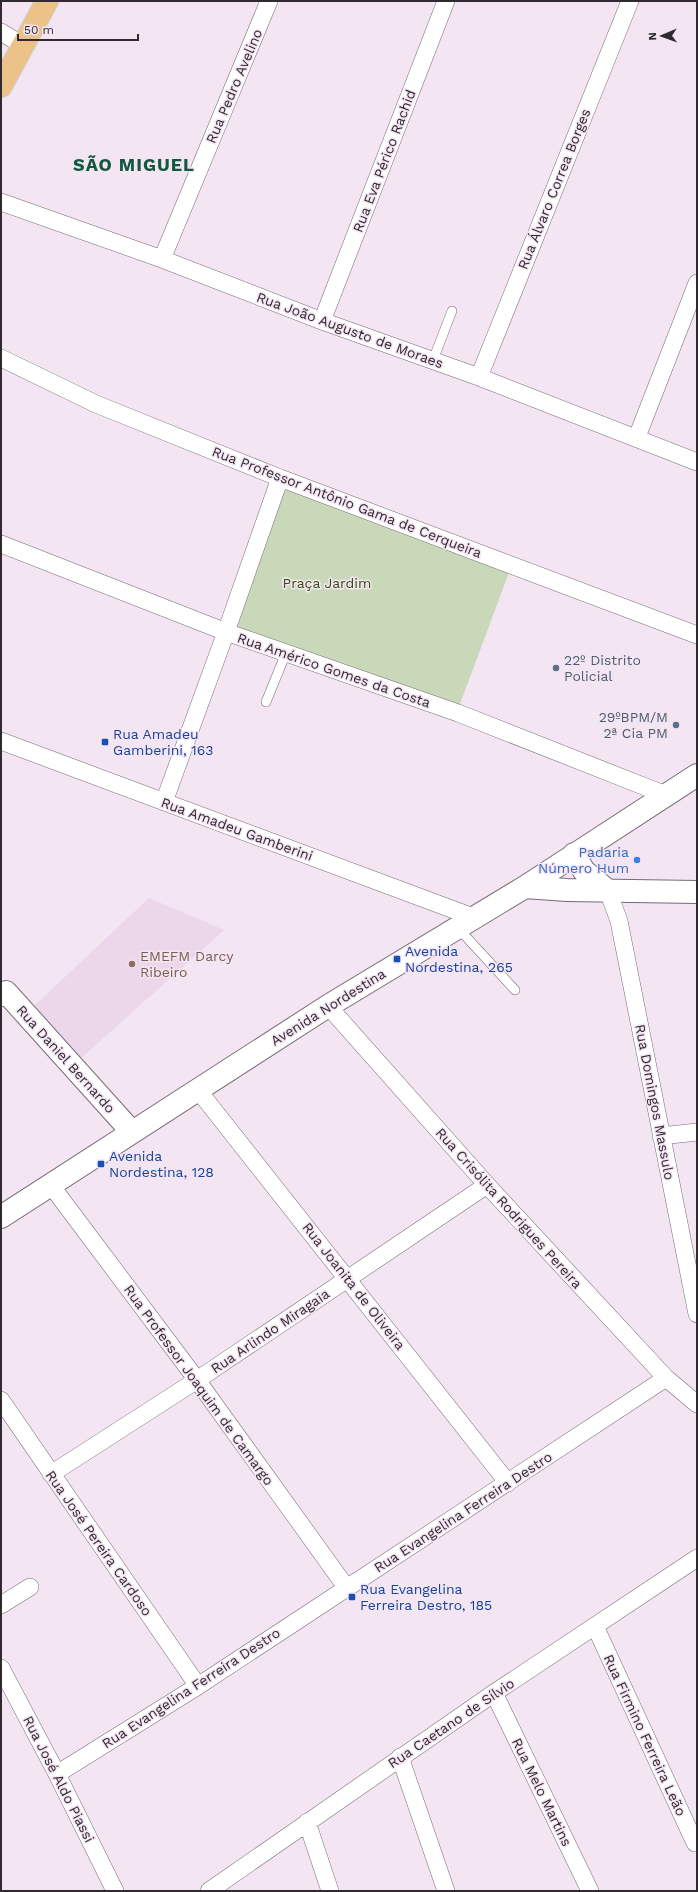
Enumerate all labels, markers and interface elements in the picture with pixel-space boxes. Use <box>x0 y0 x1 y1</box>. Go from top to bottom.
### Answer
scale bar <box>18 16 138 42</box>
north arrow <box>642 16 682 56</box>
text: 50 m <box>24 23 54 37</box>
street label: Rua Pedro Avelino <box>203 26 265 146</box>
text: N <box>646 32 659 41</box>
street label: Rua Eva Périco Rachid <box>349 88 419 234</box>
street label: Rua Álvaro Correa Borges <box>514 106 594 272</box>
district label: SÃO MIGUEL <box>73 154 195 175</box>
street label: Rua João Augusto de Moraes <box>254 289 446 371</box>
street label: Rua Professor Antônio Gama de Cerqueira <box>210 443 484 561</box>
park label: Praça Jardim <box>283 575 371 591</box>
street label: Rua Américo Gomes da Costa <box>235 629 433 711</box>
place label: 22º Distrito Policial <box>564 652 641 684</box>
marker: 22º Distrito Policial <box>551 663 561 673</box>
place label: 29ºBPM/M 2ª Cia PM <box>599 709 668 741</box>
marker: 29ºBPM/M 2ª Cia PM <box>671 720 681 730</box>
place label: Rua Amadeu Gamberini, 163 <box>113 726 213 758</box>
marker: Rua Amadeu Gamberini, 163 <box>100 737 110 747</box>
street label: Rua Amadeu Gamberini <box>159 794 315 864</box>
place label: Padaria Número Hum <box>538 844 629 876</box>
marker: Padaria Número Hum <box>632 855 642 865</box>
place label: Avenida Nordestina, 265 <box>405 943 513 975</box>
place label: EMEFM Darcy Ribeiro <box>140 948 234 980</box>
marker: Avenida Nordestina, 265 <box>392 954 402 964</box>
marker: EMEFM Darcy Ribeiro <box>127 959 137 969</box>
street label: Avenida Nordestina <box>268 965 388 1049</box>
street label: Rua Daniel Bernardo <box>13 1002 119 1116</box>
street label: Rua Domingos Massulo <box>632 1023 678 1181</box>
street label: Rua Crisólita Rodrigues Pereira <box>433 1124 585 1292</box>
place label: Avenida Nordestina, 128 <box>109 1148 214 1180</box>
marker: Avenida Nordestina, 128 <box>96 1159 106 1169</box>
street label: Rua Joanita de Oliveira <box>299 1219 409 1353</box>
street label: Rua Professor Joaquim de Camargo <box>121 1282 277 1488</box>
street label: Rua Arlindo Miragaia <box>208 1285 332 1377</box>
street label: Rua Evangelina Ferreira Destro <box>371 1448 555 1576</box>
street label: Rua José Pereira Cardoso <box>43 1467 155 1619</box>
place label: Rua Evangelina Ferreira Destro, 185 <box>360 1581 492 1613</box>
marker: Rua Evangelina Ferreira Destro, 185 <box>347 1592 357 1602</box>
street label: Rua Evangelina Ferreira Destro <box>99 1624 283 1752</box>
street label: Rua Firmino Ferreira Leão <box>600 1652 690 1818</box>
street label: Rua Caetano de Sílvio <box>385 1675 517 1771</box>
street label: Rua José Aldo Piassi <box>20 1713 98 1845</box>
street label: Rua Melo Martins <box>509 1735 575 1849</box>

